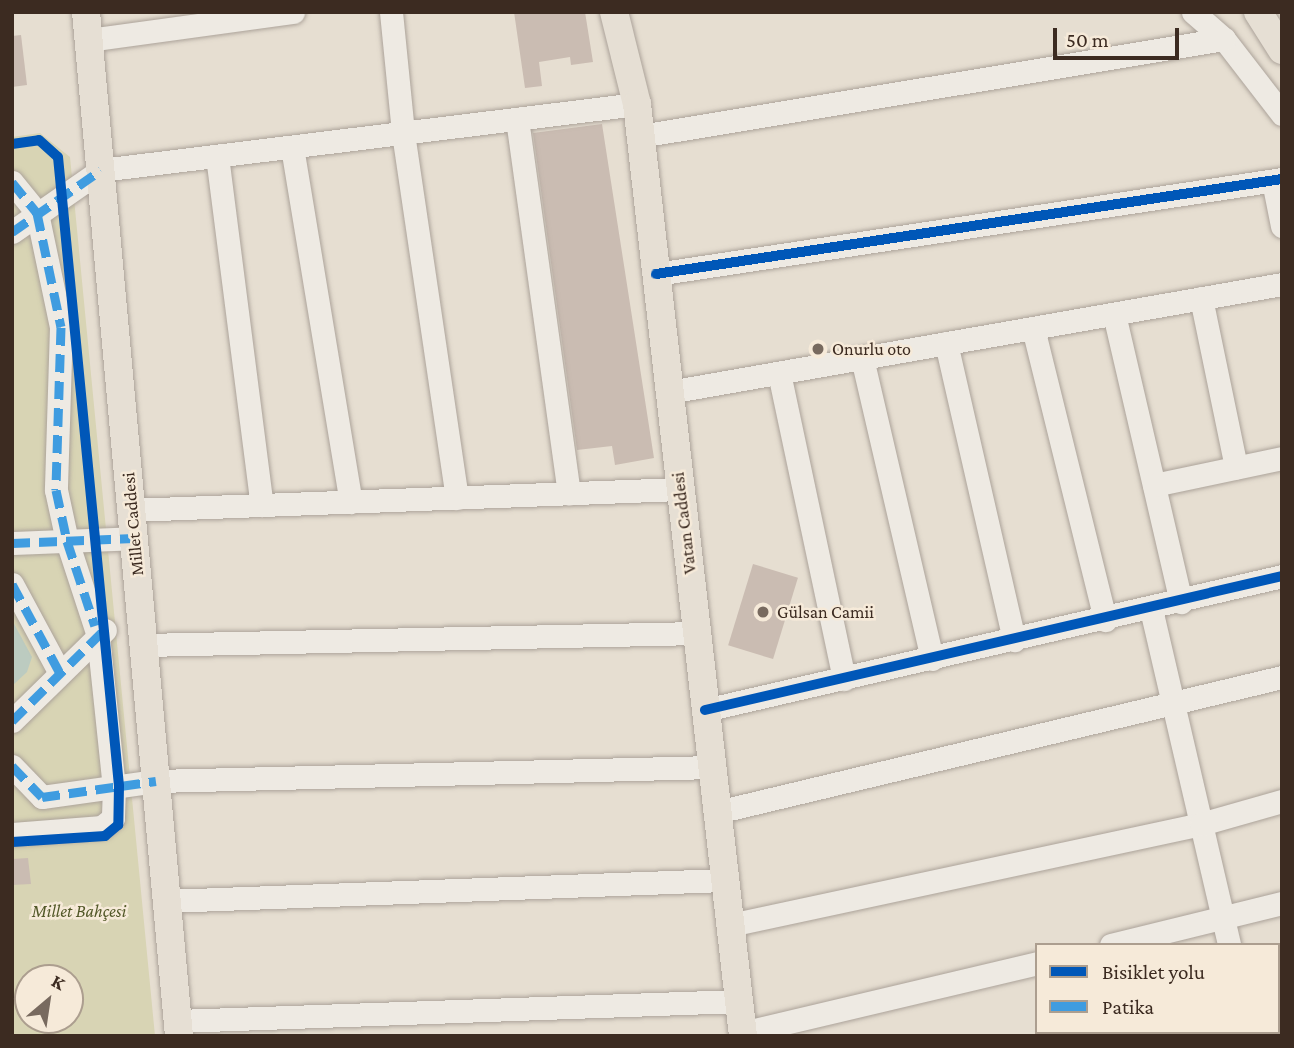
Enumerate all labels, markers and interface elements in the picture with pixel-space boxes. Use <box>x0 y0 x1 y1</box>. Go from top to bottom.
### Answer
scale bar <box>1056 14 1182 58</box>
text: 50 m <box>1066 28 1109 52</box>
place label: Onurlu oto <box>832 338 911 360</box>
marker: Onurlu oto <box>810 341 826 357</box>
street label: Millet Caddesi <box>118 471 148 577</box>
street label: Vatan Caddesi <box>667 471 701 575</box>
place label: Gülsan Camii <box>777 601 874 623</box>
marker: Gülsan Camii <box>755 604 771 620</box>
park label: Millet Bahçesi <box>32 900 126 922</box>
legend <box>1035 943 1280 1034</box>
text: Bisiklet yolu <box>1102 960 1205 984</box>
north arrow <box>14 964 84 1034</box>
text: K <box>48 970 69 994</box>
text: Patika <box>1102 995 1154 1019</box>

